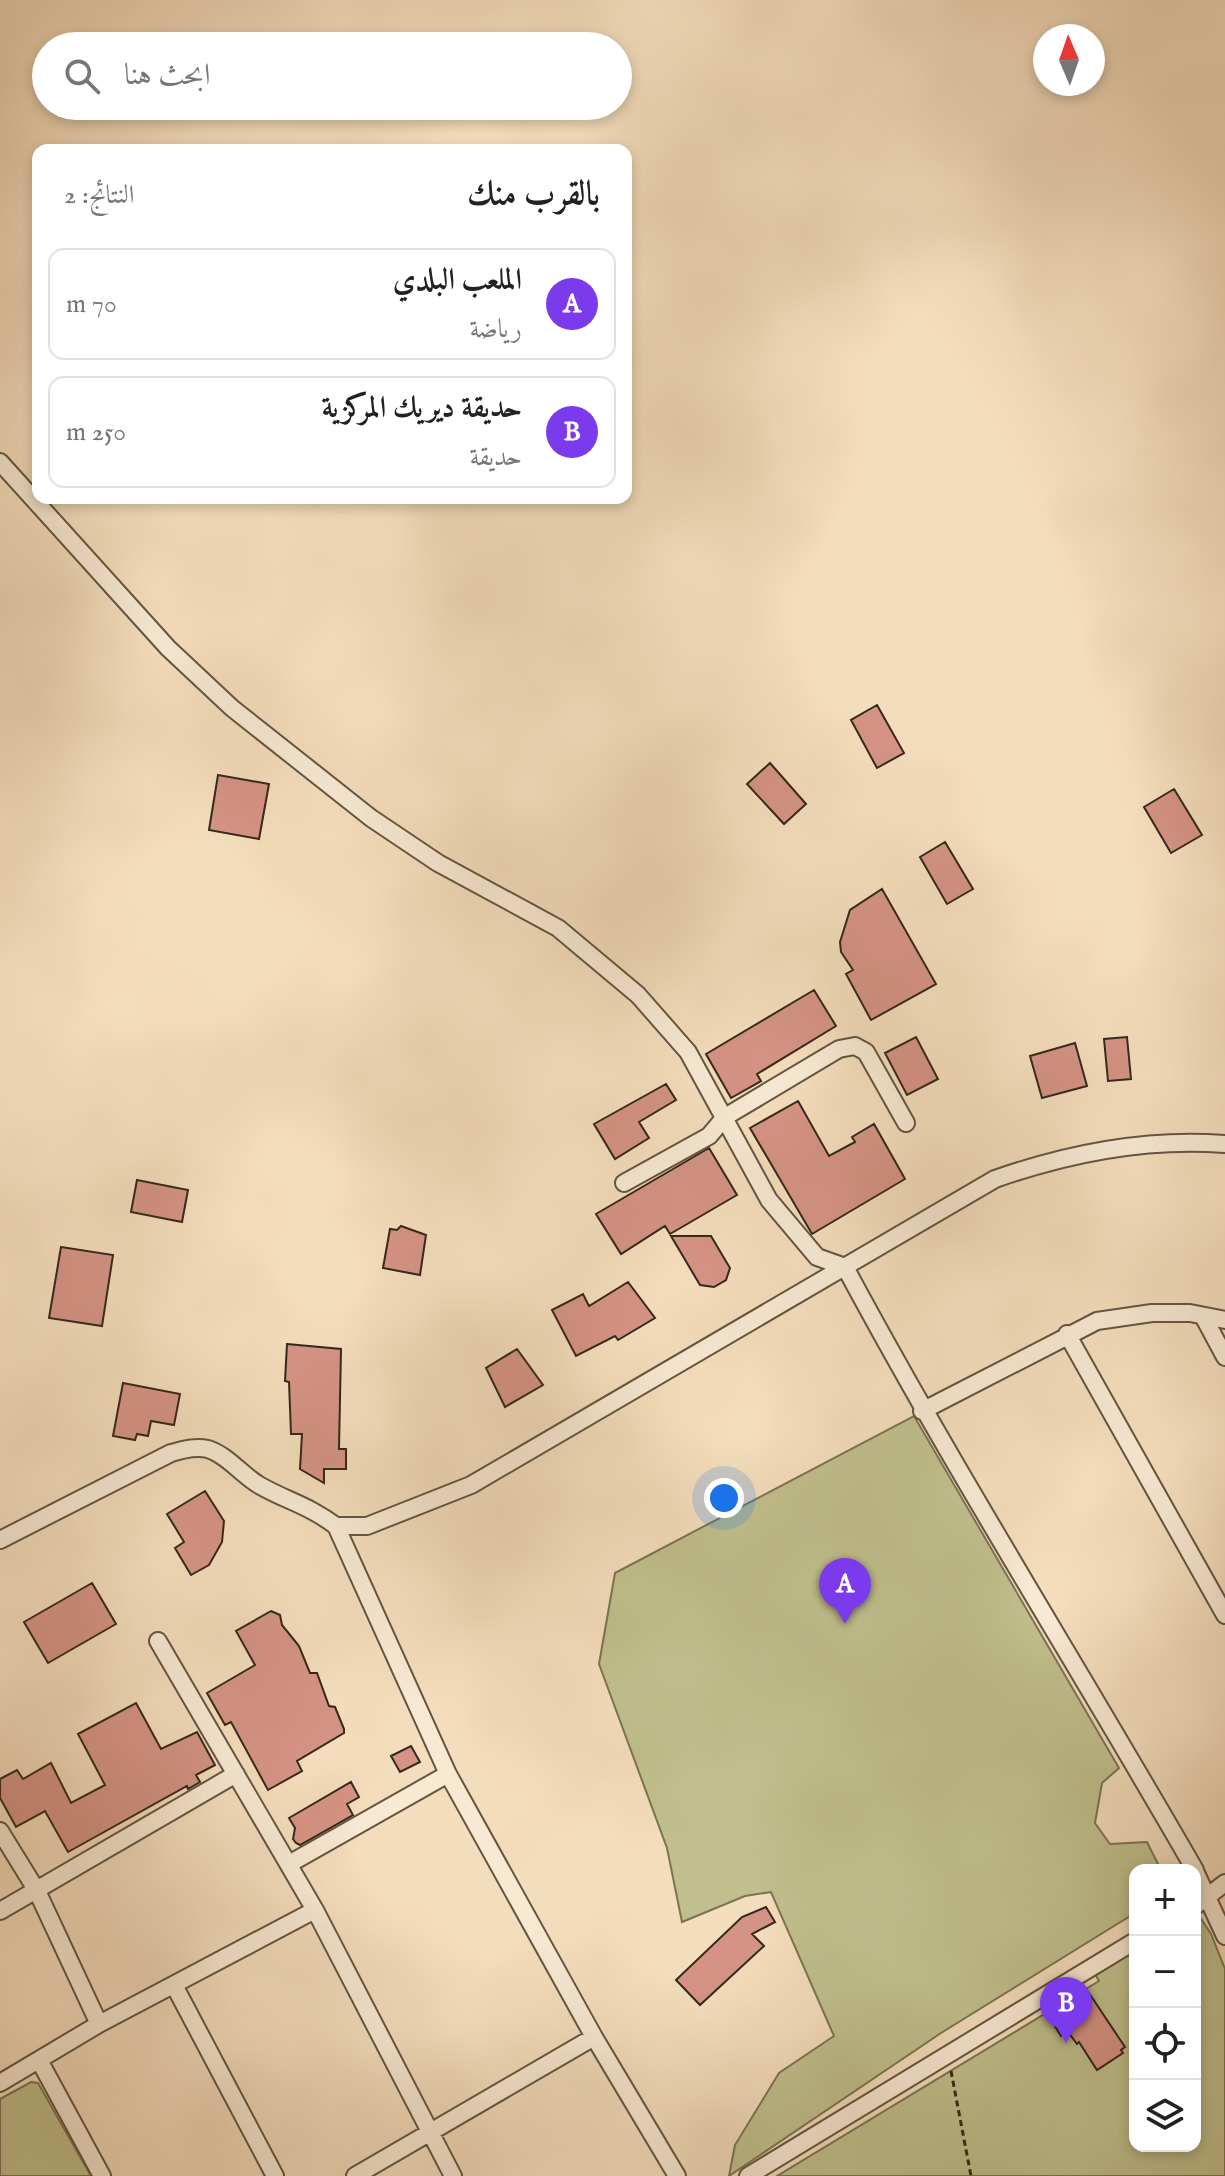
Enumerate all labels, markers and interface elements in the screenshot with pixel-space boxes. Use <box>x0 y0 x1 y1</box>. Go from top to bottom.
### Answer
north arrow <box>1033 24 1105 96</box>
search box <box>32 32 632 120</box>
icon: search <box>60 54 104 98</box>
text: ابحث هنا <box>124 57 211 95</box>
text: بالقرب منك <box>467 173 600 216</box>
text: النتائج: 2 <box>64 179 134 212</box>
text: الملعب البلدي <box>393 262 522 300</box>
text: 70 m <box>66 288 117 321</box>
text: A <box>563 288 581 321</box>
text: رياضة <box>470 313 522 346</box>
text: حديقة ديريك المركزية <box>321 390 522 428</box>
text: 250 m <box>66 416 126 449</box>
text: B <box>563 416 581 449</box>
text: حديقة <box>469 441 522 474</box>
your location <box>704 1478 744 1518</box>
pin: A <box>819 1558 871 1624</box>
map controls <box>1129 1864 1201 2152</box>
button: + <box>1129 1864 1201 1936</box>
button: − <box>1129 1936 1201 2008</box>
pin: B <box>1040 1977 1092 2043</box>
button: locate <box>1129 2008 1201 2080</box>
button: layers <box>1129 2080 1201 2152</box>

